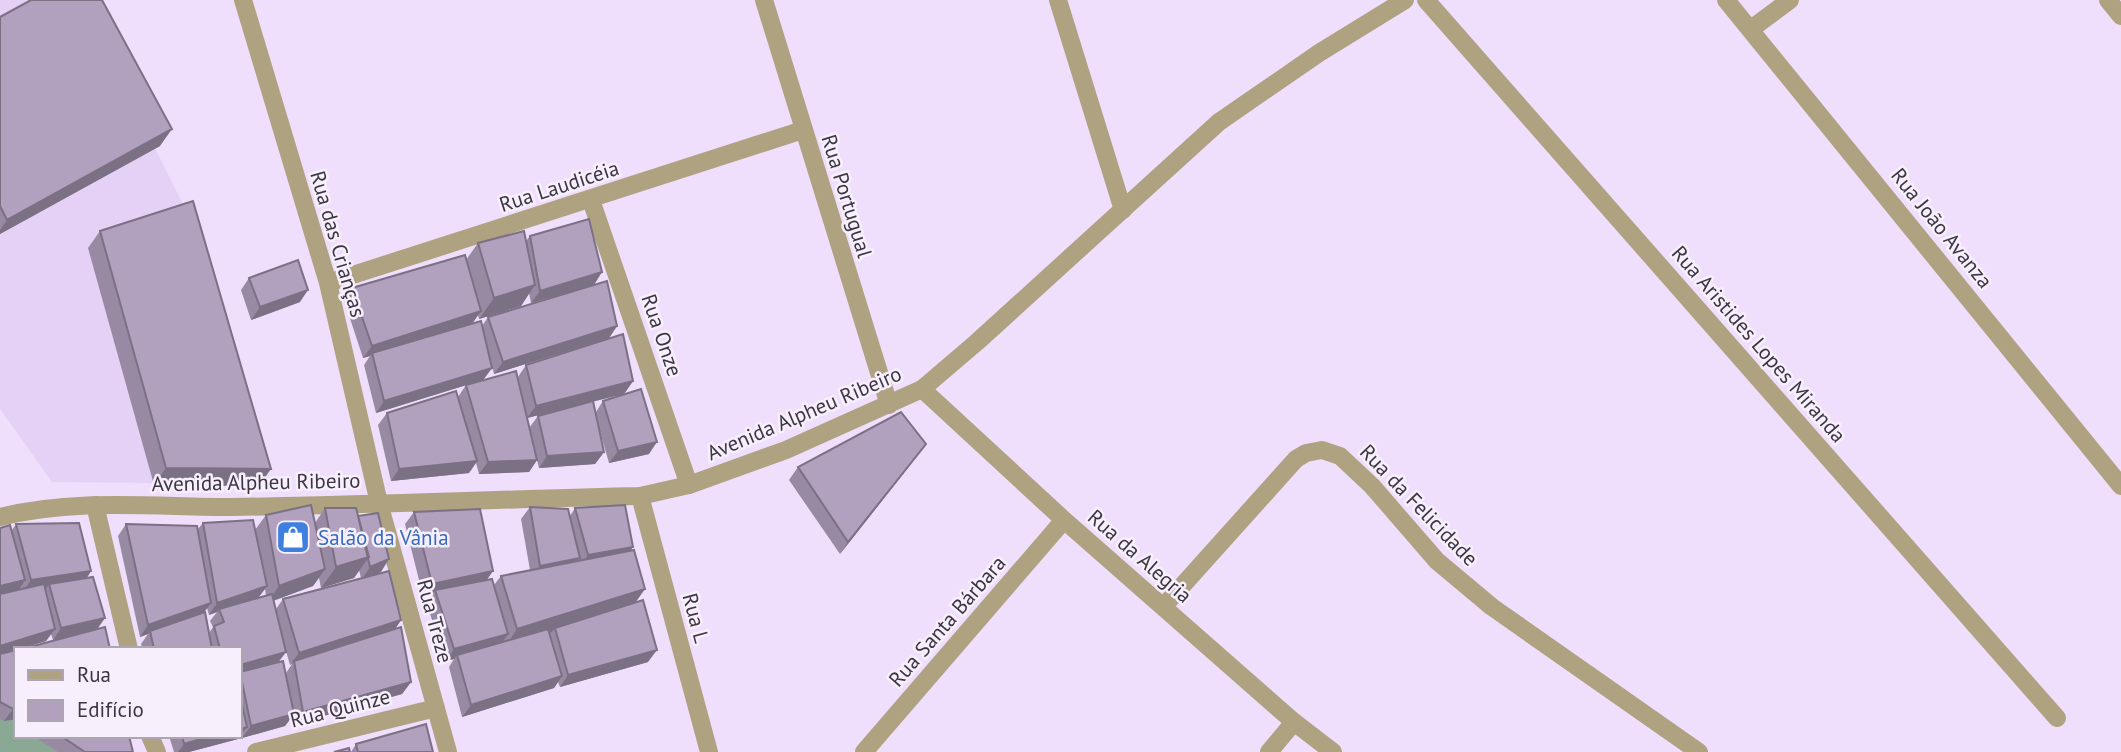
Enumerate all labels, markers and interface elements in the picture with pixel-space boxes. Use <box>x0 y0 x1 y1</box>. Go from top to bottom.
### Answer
street label: Rua Portugual <box>815 131 879 261</box>
street label: Rua Laudicéia <box>496 154 622 218</box>
street label: Rua João Avanza <box>1885 162 1999 294</box>
street label: Rua das Crianças <box>304 168 372 320</box>
street label: Rua Aristides Lopes Miranda <box>1666 240 1852 448</box>
street label: Rua Onze <box>635 290 689 380</box>
street label: Avenida Alpheu Ribeiro <box>703 360 905 466</box>
street label: Rua da Felicidade <box>1354 438 1484 572</box>
street label: Avenida Alpheu Ribeiro <box>151 467 361 497</box>
street label: Rua da Alegria <box>1082 503 1198 609</box>
shop icon: Salão da Vânia <box>274 518 312 556</box>
place label: Salão da Vânia <box>318 524 449 551</box>
street label: Rua Santa Bárbara <box>883 550 1011 692</box>
street label: Rua Treze <box>411 576 459 666</box>
street label: Rua L <box>676 590 716 646</box>
legend <box>14 647 242 738</box>
text: Rua <box>77 661 111 688</box>
street label: Rua Quinze <box>287 683 393 733</box>
text: Edifício <box>77 696 144 723</box>

